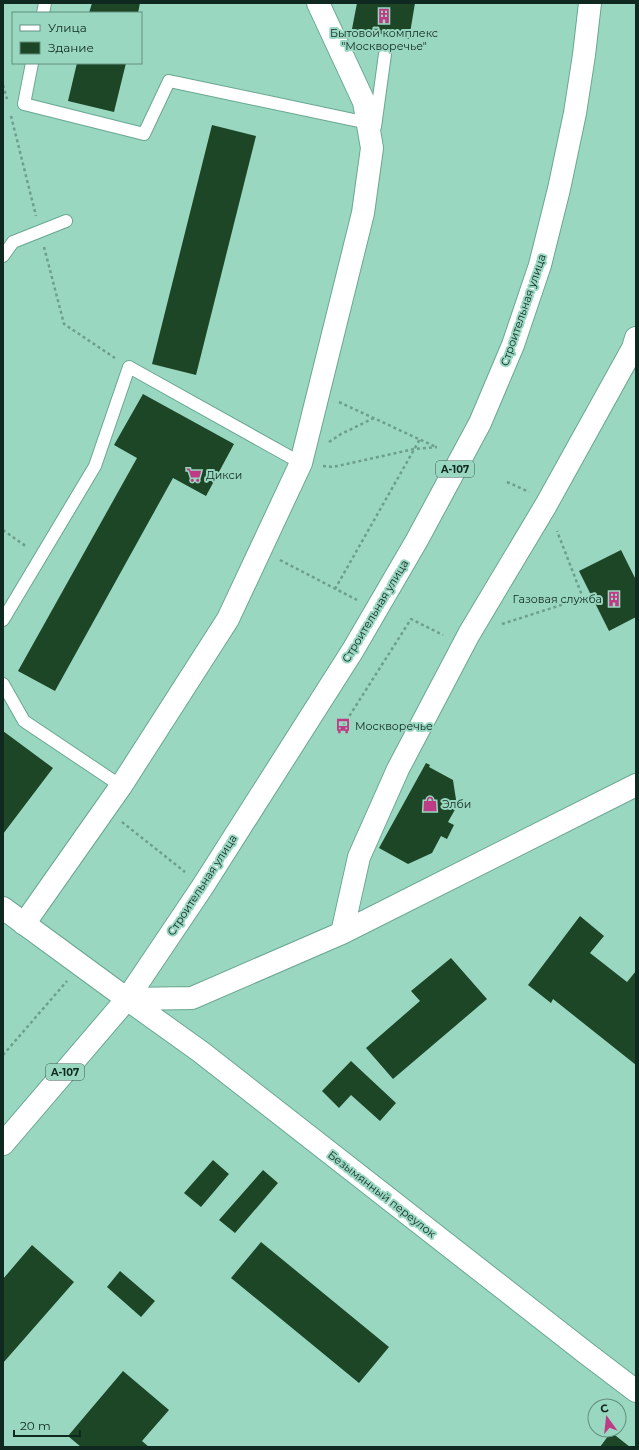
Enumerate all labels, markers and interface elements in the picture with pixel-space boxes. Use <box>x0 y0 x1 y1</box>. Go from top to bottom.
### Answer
building icon: Бытовой комплекс "Москворечье" <box>375 7 393 25</box>
legend <box>12 12 142 64</box>
text: Улица <box>48 20 87 35</box>
place label: Бытовой комплекс "Москворечье" <box>330 26 438 53</box>
text: Здание <box>48 40 94 55</box>
street label: Строительная улица <box>497 252 549 368</box>
road number: А-107 <box>436 461 474 477</box>
supermarket icon: Дикси <box>185 466 203 484</box>
place label: Дикси <box>206 468 242 482</box>
street label: Строительная улица <box>339 557 411 665</box>
building icon: Газовая служба <box>605 590 623 608</box>
place label: Газовая служба <box>513 592 602 606</box>
bus stop icon: Москворечье <box>334 717 352 735</box>
place label: Москворечье <box>355 719 433 733</box>
shop icon: Элби <box>421 795 439 813</box>
place label: Элби <box>442 797 471 811</box>
street label: Строительная улица <box>164 832 240 938</box>
road number: А-107 <box>46 1064 84 1080</box>
street label: Безымянный переулок <box>325 1147 439 1241</box>
north arrow <box>587 1398 627 1438</box>
text: С <box>599 1401 610 1416</box>
scale bar <box>14 1412 80 1438</box>
text: 20 m <box>20 1418 51 1433</box>

